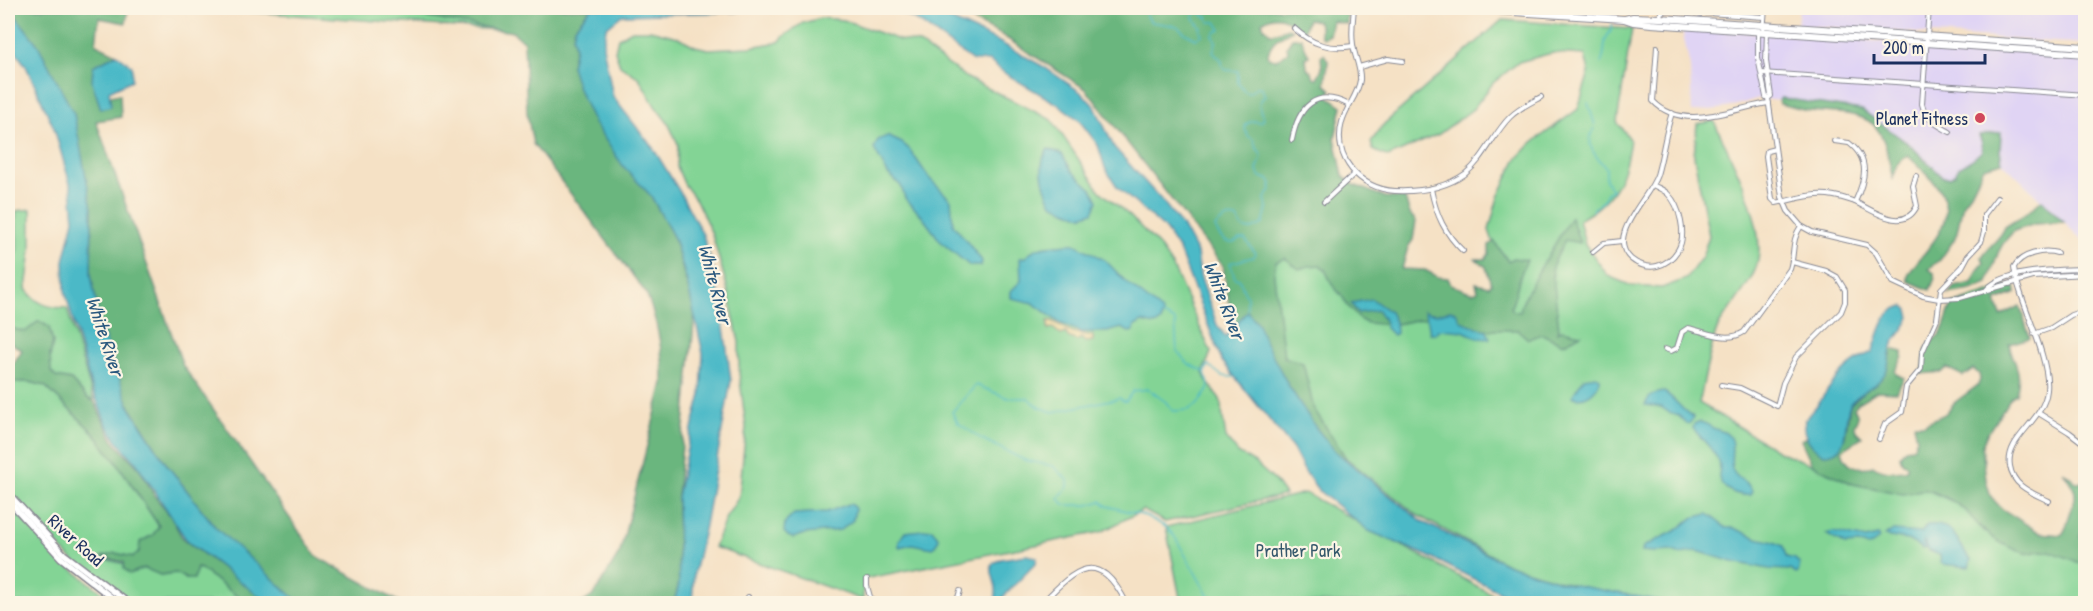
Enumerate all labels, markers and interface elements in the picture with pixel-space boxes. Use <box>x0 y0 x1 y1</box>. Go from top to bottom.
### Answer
scale bar <box>1874 27 1985 65</box>
text: 200 m <box>1883 35 1924 60</box>
place label: Planet Fitness <box>1876 106 1968 131</box>
marker: Planet Fitness <box>1973 111 1987 125</box>
water label: White River <box>692 241 740 329</box>
water label: White River <box>1198 257 1253 345</box>
water label: White River <box>81 293 132 381</box>
street label: River Road <box>43 508 109 572</box>
park label: Prather Park <box>1256 538 1341 563</box>

